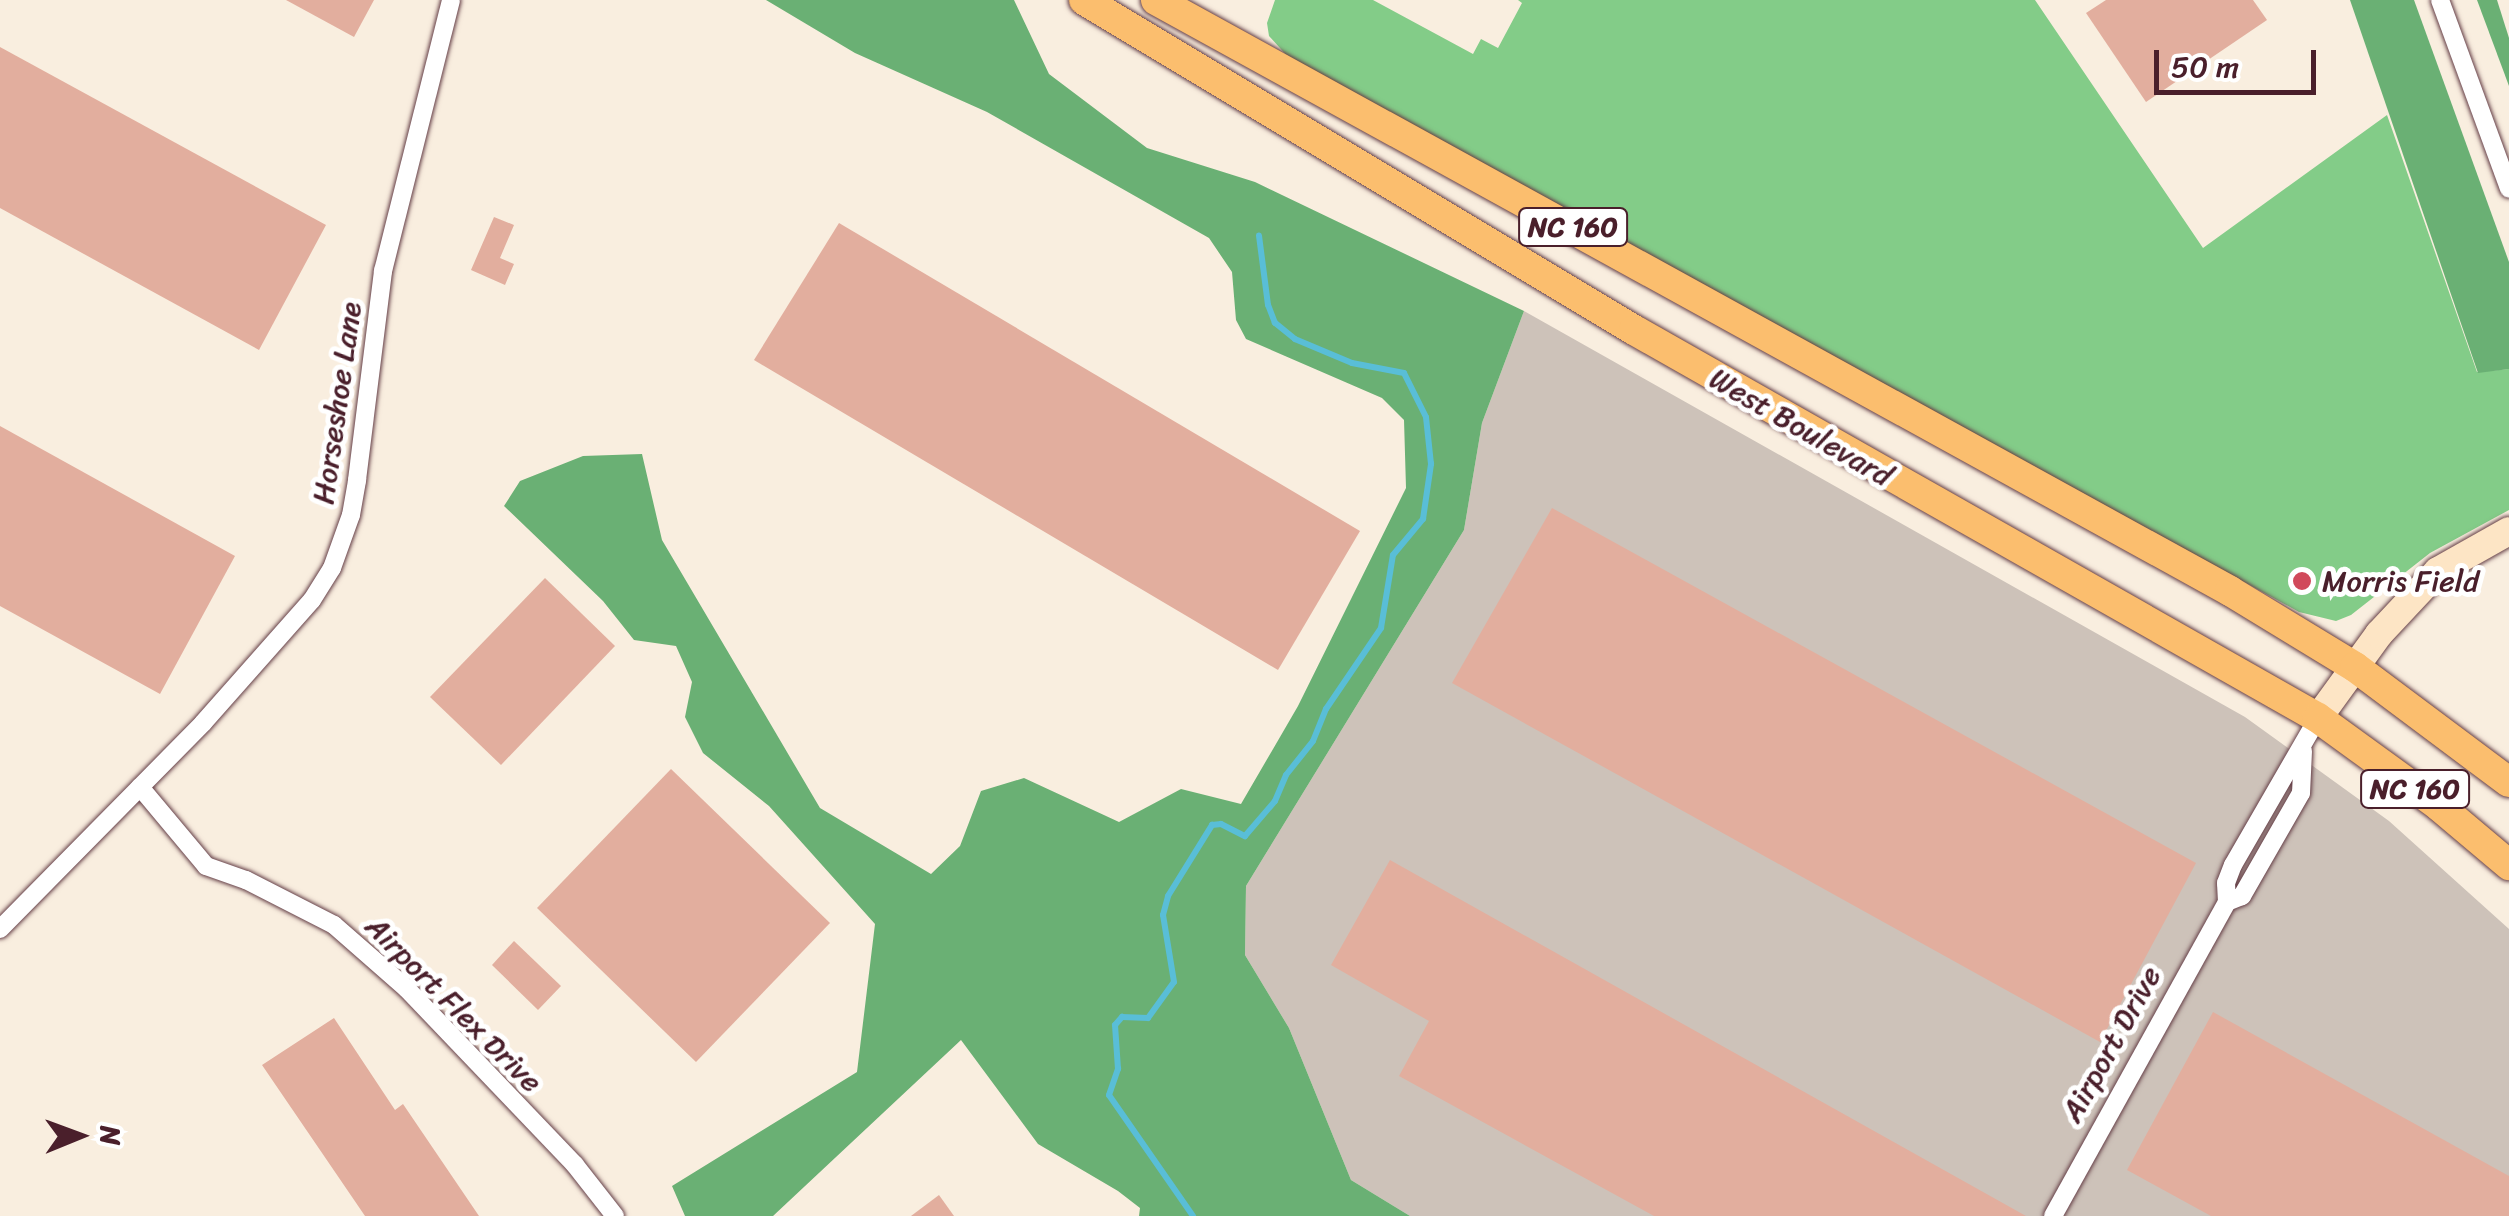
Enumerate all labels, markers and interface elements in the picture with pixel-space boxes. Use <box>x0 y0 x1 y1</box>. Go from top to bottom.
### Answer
scale bar <box>2159 30 2322 92</box>
text: 50 m <box>2171 40 2239 94</box>
road number: NC 160 <box>1518 204 1628 250</box>
street label: Horseshoe Lane <box>305 299 369 507</box>
street label: West Boulevard <box>1704 361 1898 493</box>
place label: Morris Field <box>2322 563 2479 599</box>
marker: Morris Field <box>2291 570 2313 592</box>
road number: NC 160 <box>2360 766 2470 812</box>
street label: Airport Flex Drive <box>358 908 550 1100</box>
street label: Airport Drive <box>2053 960 2169 1128</box>
north arrow <box>30 1086 130 1186</box>
text: N <box>86 1125 135 1146</box>

